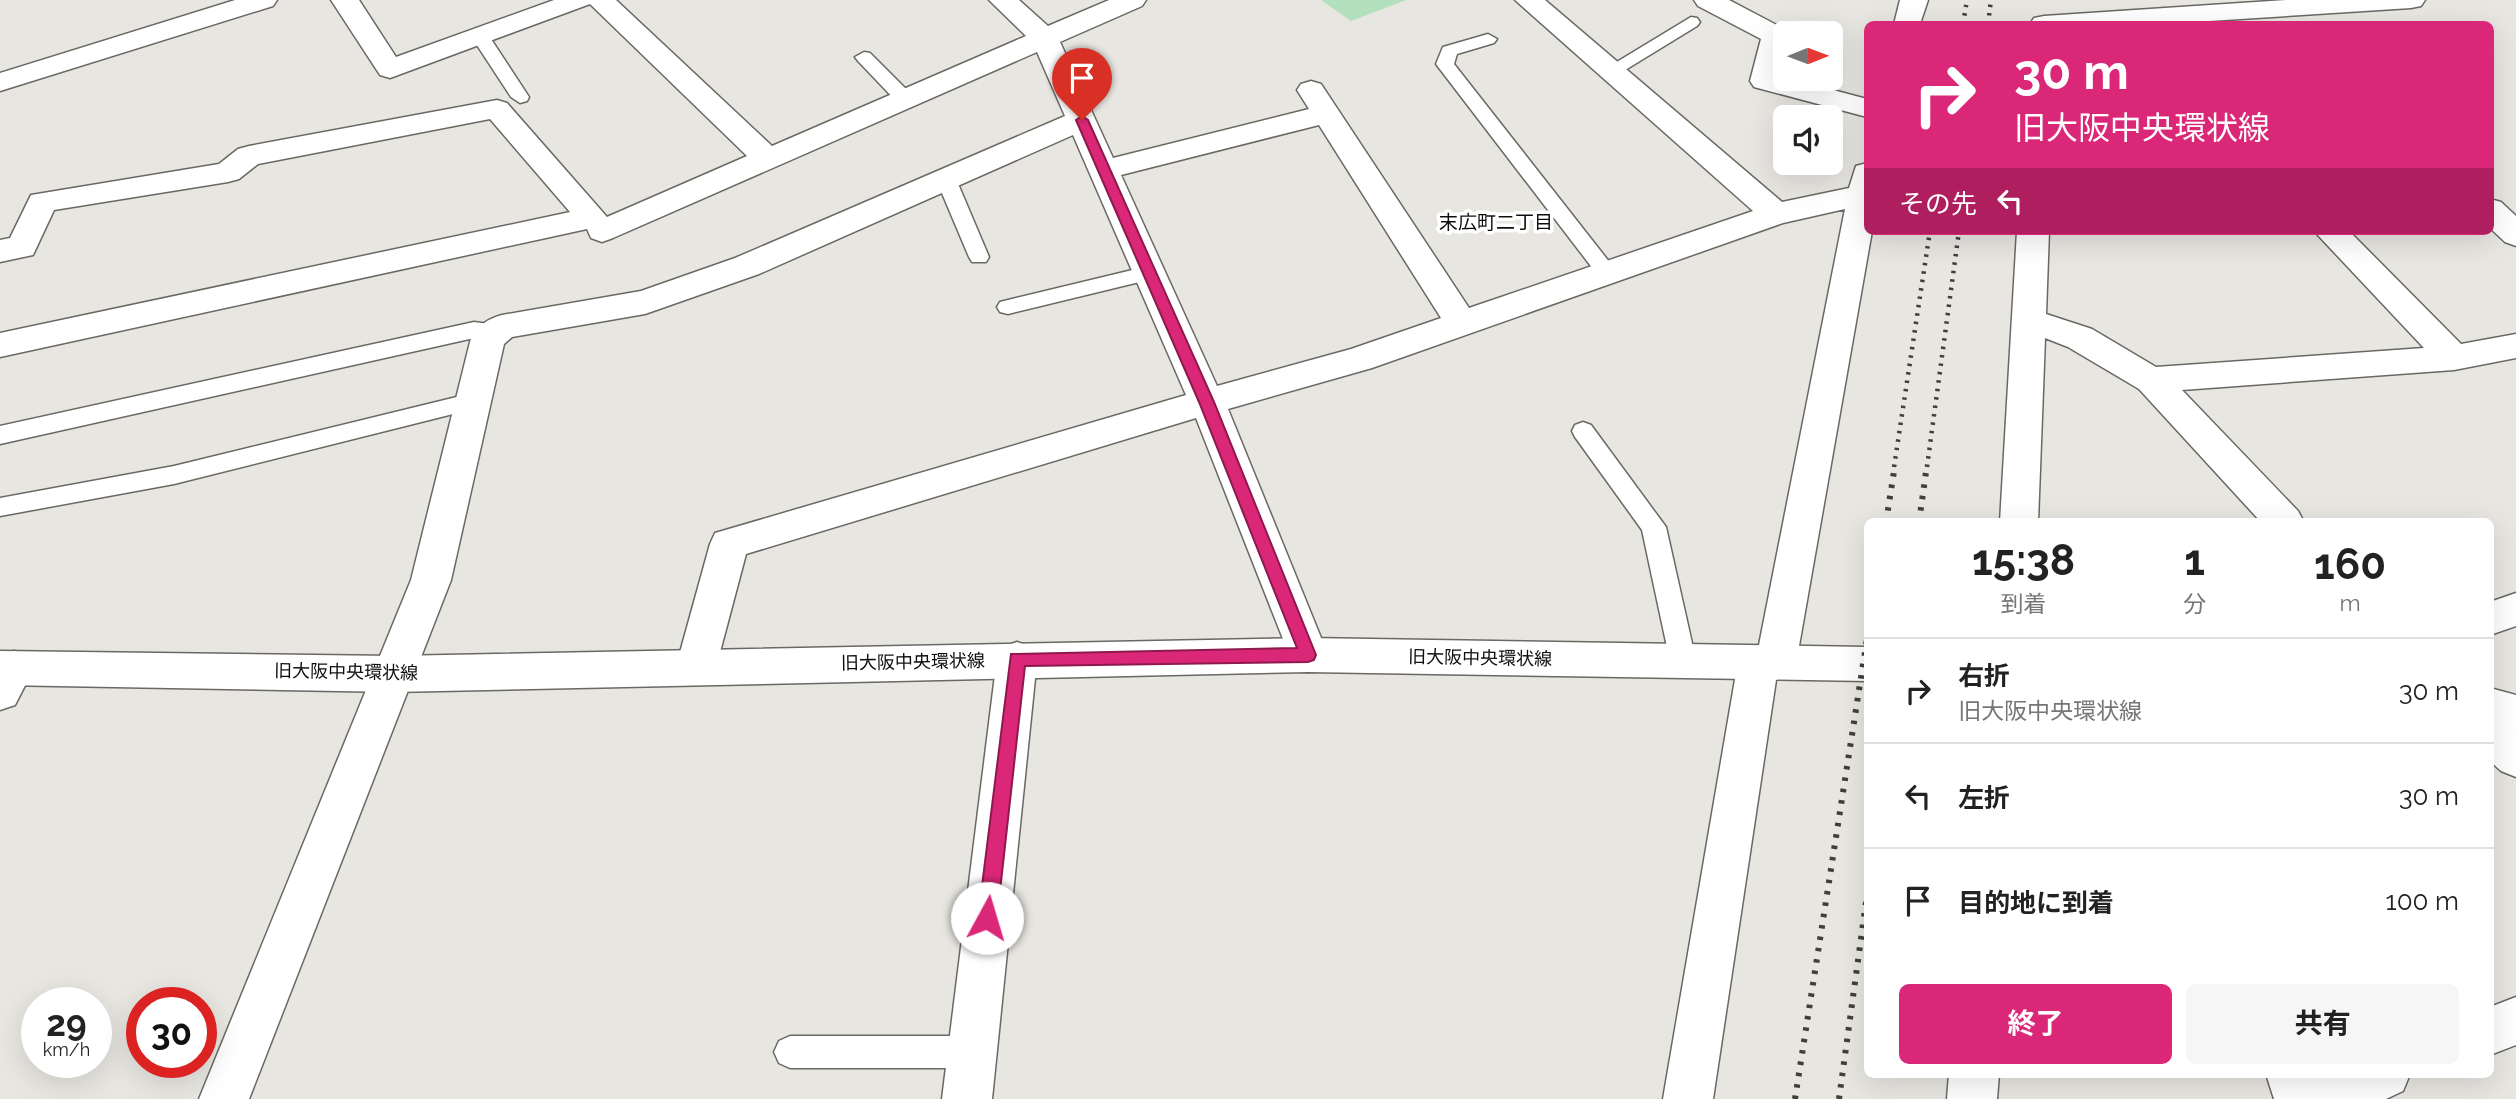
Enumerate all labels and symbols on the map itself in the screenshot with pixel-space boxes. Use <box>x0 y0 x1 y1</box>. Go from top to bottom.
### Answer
north arrow <box>1773 21 1843 91</box>
pin <box>1052 48 1112 120</box>
district label: 末広町二丁目 <box>1439 211 1553 233</box>
street label: 旧大阪中央環状線 <box>1408 646 1552 669</box>
street label: 旧大阪中央環状線 <box>841 650 985 673</box>
street label: 旧大阪中央環状線 <box>274 660 418 683</box>
position arrow <box>950 881 1024 955</box>
speed limit sign: 30 <box>126 987 217 1078</box>

